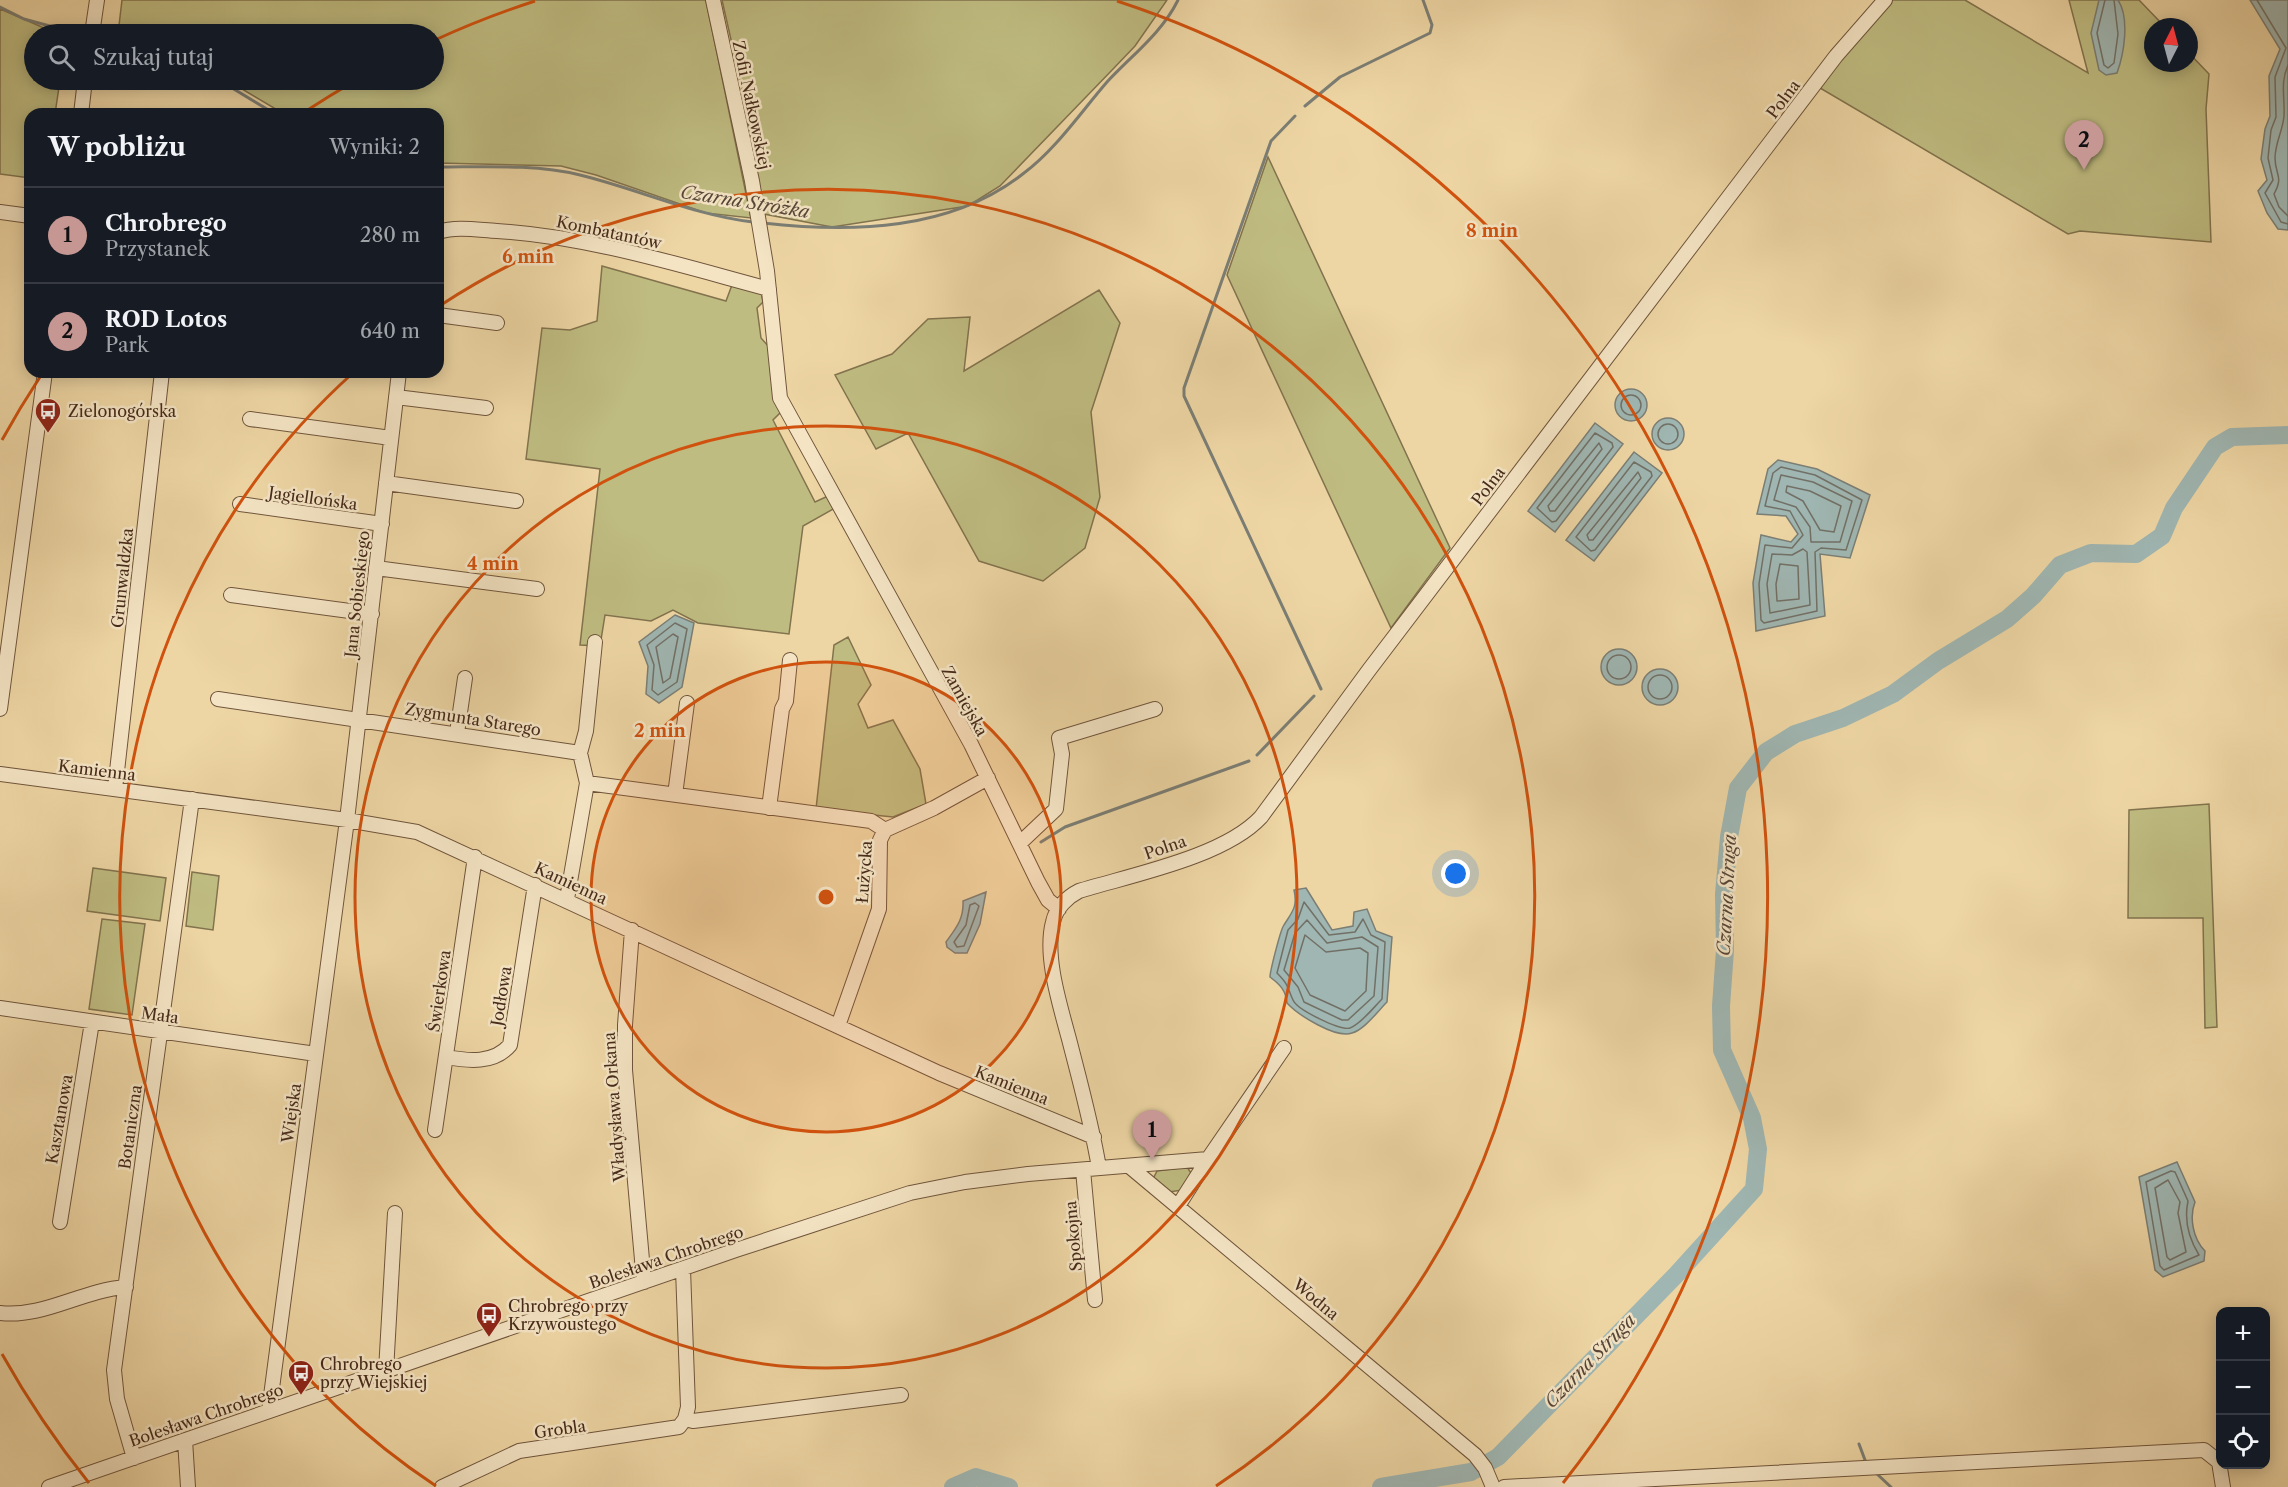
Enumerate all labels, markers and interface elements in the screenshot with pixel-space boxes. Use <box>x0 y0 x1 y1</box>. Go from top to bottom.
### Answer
north arrow <box>2144 18 2198 72</box>
search box <box>24 24 444 90</box>
street label: Zofii Nałkowskiej <box>729 39 775 171</box>
icon: search <box>45 41 78 74</box>
text: Szukaj tutaj <box>93 44 214 71</box>
street label: Polna <box>1762 75 1804 122</box>
pin: 2 <box>2064 120 2104 170</box>
text: W pobliżu <box>48 131 186 163</box>
text: Wyniki: 2 <box>329 135 420 159</box>
water label: Czarna Stróżka <box>679 181 811 223</box>
text: Chrobrego <box>105 210 227 237</box>
street label: Kombatantów <box>555 211 664 253</box>
text: 8 min <box>1466 220 1519 242</box>
text: 1 <box>63 223 72 247</box>
text: 280 m <box>360 223 420 247</box>
text: Przystanek <box>105 237 209 261</box>
text: 6 min <box>502 246 555 268</box>
text: ROD Lotos <box>105 306 227 333</box>
text: 2 <box>62 319 73 343</box>
text: 640 m <box>360 319 420 343</box>
text: Park <box>105 333 148 357</box>
bus stop icon: Zielonogórska <box>33 396 63 434</box>
place label: Zielonogórska <box>68 401 177 421</box>
street label: Polna <box>1467 462 1509 509</box>
street label: Jagiellońska <box>264 481 359 514</box>
street label: Grunwaldzka <box>107 526 137 629</box>
street label: Jana Sobieskiego <box>340 529 374 661</box>
text: 4 min <box>467 553 520 575</box>
street label: Zamiejska <box>938 663 993 740</box>
street label: Zygmunta Starego <box>404 698 543 740</box>
text: 2 min <box>634 720 687 742</box>
street label: Kamienna <box>57 755 138 785</box>
street label: Polna <box>1141 830 1189 863</box>
water label: Czarna Struga <box>1713 833 1741 956</box>
street label: Łużycka <box>852 839 876 904</box>
street label: Kamienna <box>531 857 611 909</box>
your location <box>1441 859 1470 888</box>
centre of rings <box>816 887 836 907</box>
street label: Świerkowa <box>423 948 455 1033</box>
street label: Jodłowa <box>486 964 516 1030</box>
street label: Mała <box>140 1002 181 1028</box>
street label: Władysława Orkana <box>599 1031 629 1184</box>
street label: Kamienna <box>972 1061 1052 1109</box>
street label: Kasztanowa <box>41 1072 77 1165</box>
street label: Wiejska <box>277 1081 305 1145</box>
street label: Botaniczna <box>114 1083 146 1171</box>
pin: 1 <box>1132 1110 1172 1160</box>
street label: Spokojna <box>1060 1199 1086 1272</box>
street label: Bolesława Chrobrego <box>586 1221 746 1293</box>
street label: Wodna <box>1288 1273 1344 1324</box>
place label: Chrobrego przy Krzywoustego <box>508 1296 629 1334</box>
bus stop icon: Chrobrego przy Krzywoustego <box>474 1300 504 1338</box>
map controls <box>2216 1307 2270 1469</box>
button: + <box>2216 1307 2270 1361</box>
water label: Czarna Struga <box>1540 1309 1640 1412</box>
place label: Chrobrego przy Wiejskiej <box>320 1354 427 1392</box>
bus stop icon: Chrobrego przy Wiejskiej <box>286 1358 316 1396</box>
button: − <box>2216 1361 2270 1415</box>
street label: Bolesława Chrobrego <box>126 1379 286 1451</box>
street label: Grobla <box>533 1415 588 1443</box>
button: locate <box>2216 1415 2270 1469</box>

